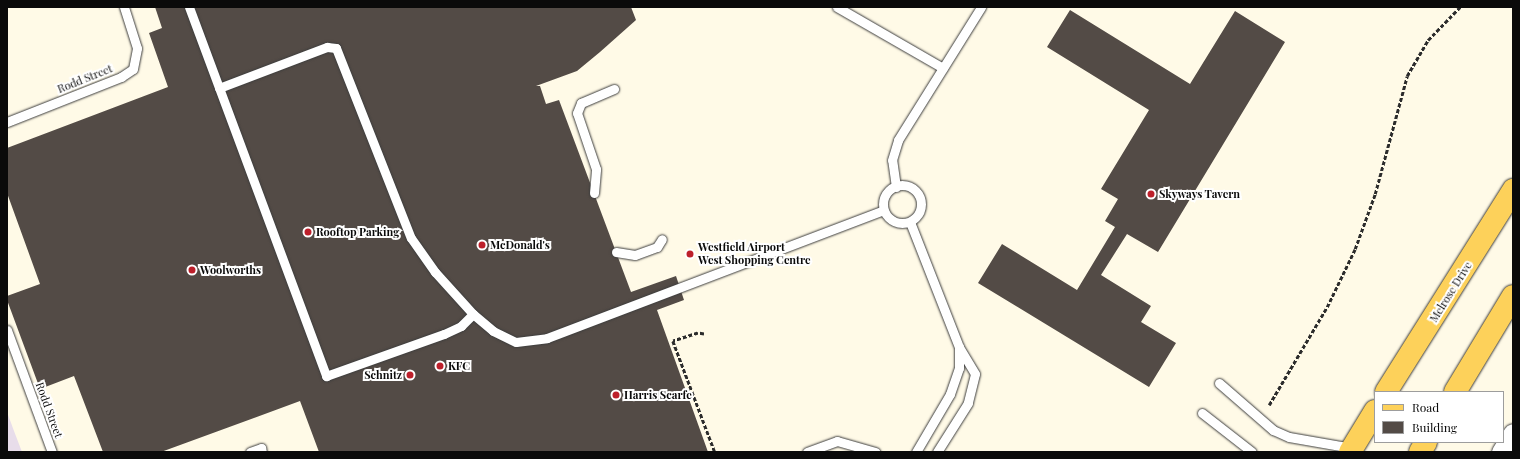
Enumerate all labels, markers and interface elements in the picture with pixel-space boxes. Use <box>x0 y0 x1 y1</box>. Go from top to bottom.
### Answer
street label: Rodd Street <box>56 62 114 96</box>
place label: Skyways Tavern <box>1159 187 1240 201</box>
marker: Skyways Tavern <box>1146 189 1156 199</box>
place label: Rooftop Parking <box>316 225 399 239</box>
marker: Rooftop Parking <box>303 227 313 237</box>
place label: McDonald's <box>490 238 550 252</box>
marker: McDonald's <box>477 240 487 250</box>
place label: Westfield Airport West Shopping Centre <box>698 241 811 267</box>
marker: Westfield Airport West Shopping Centre <box>685 249 695 259</box>
street label: Melrose Drive <box>1427 259 1475 325</box>
place label: Woolworths <box>200 263 261 277</box>
marker: Woolworths <box>187 265 197 275</box>
place label: KFC <box>448 359 470 373</box>
marker: KFC <box>435 361 445 371</box>
place label: Schnitz <box>364 368 402 382</box>
marker: Schnitz <box>405 370 415 380</box>
street label: Rodd Street <box>33 380 65 440</box>
place label: Harris Scarfe <box>624 388 692 402</box>
marker: Harris Scarfe <box>611 390 621 400</box>
legend <box>1374 391 1504 443</box>
text: Road <box>1412 399 1439 415</box>
text: Building <box>1412 419 1457 435</box>

